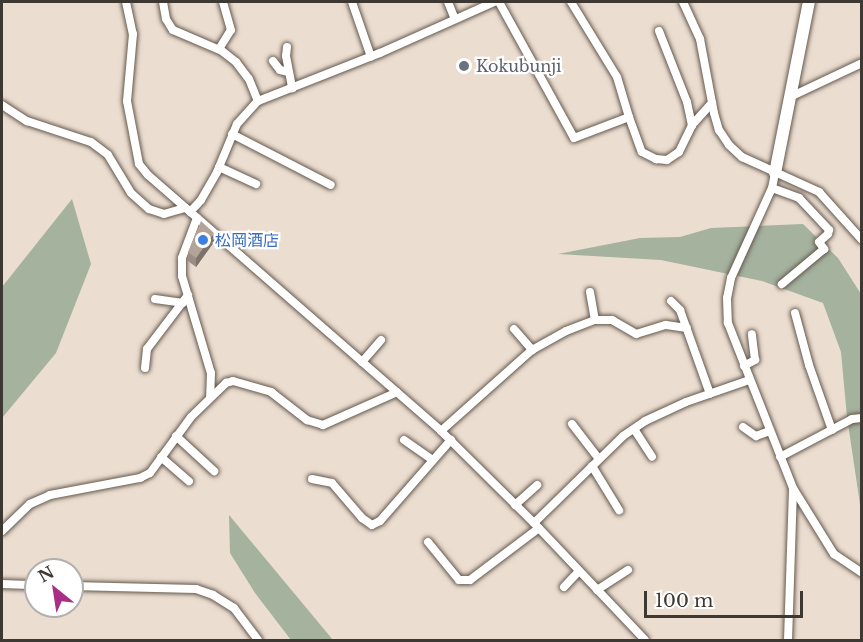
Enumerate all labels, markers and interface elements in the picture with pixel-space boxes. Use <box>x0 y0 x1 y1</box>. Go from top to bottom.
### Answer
place label: Kokubunji <box>476 56 562 76</box>
marker: Kokubunji <box>457 59 471 73</box>
place label: 松岡酒店 <box>215 230 279 250</box>
marker: 松岡酒店 <box>196 233 210 247</box>
north arrow <box>24 558 84 618</box>
text: N <box>34 562 58 587</box>
scale bar <box>647 579 806 617</box>
text: 100 m <box>655 590 713 612</box>

